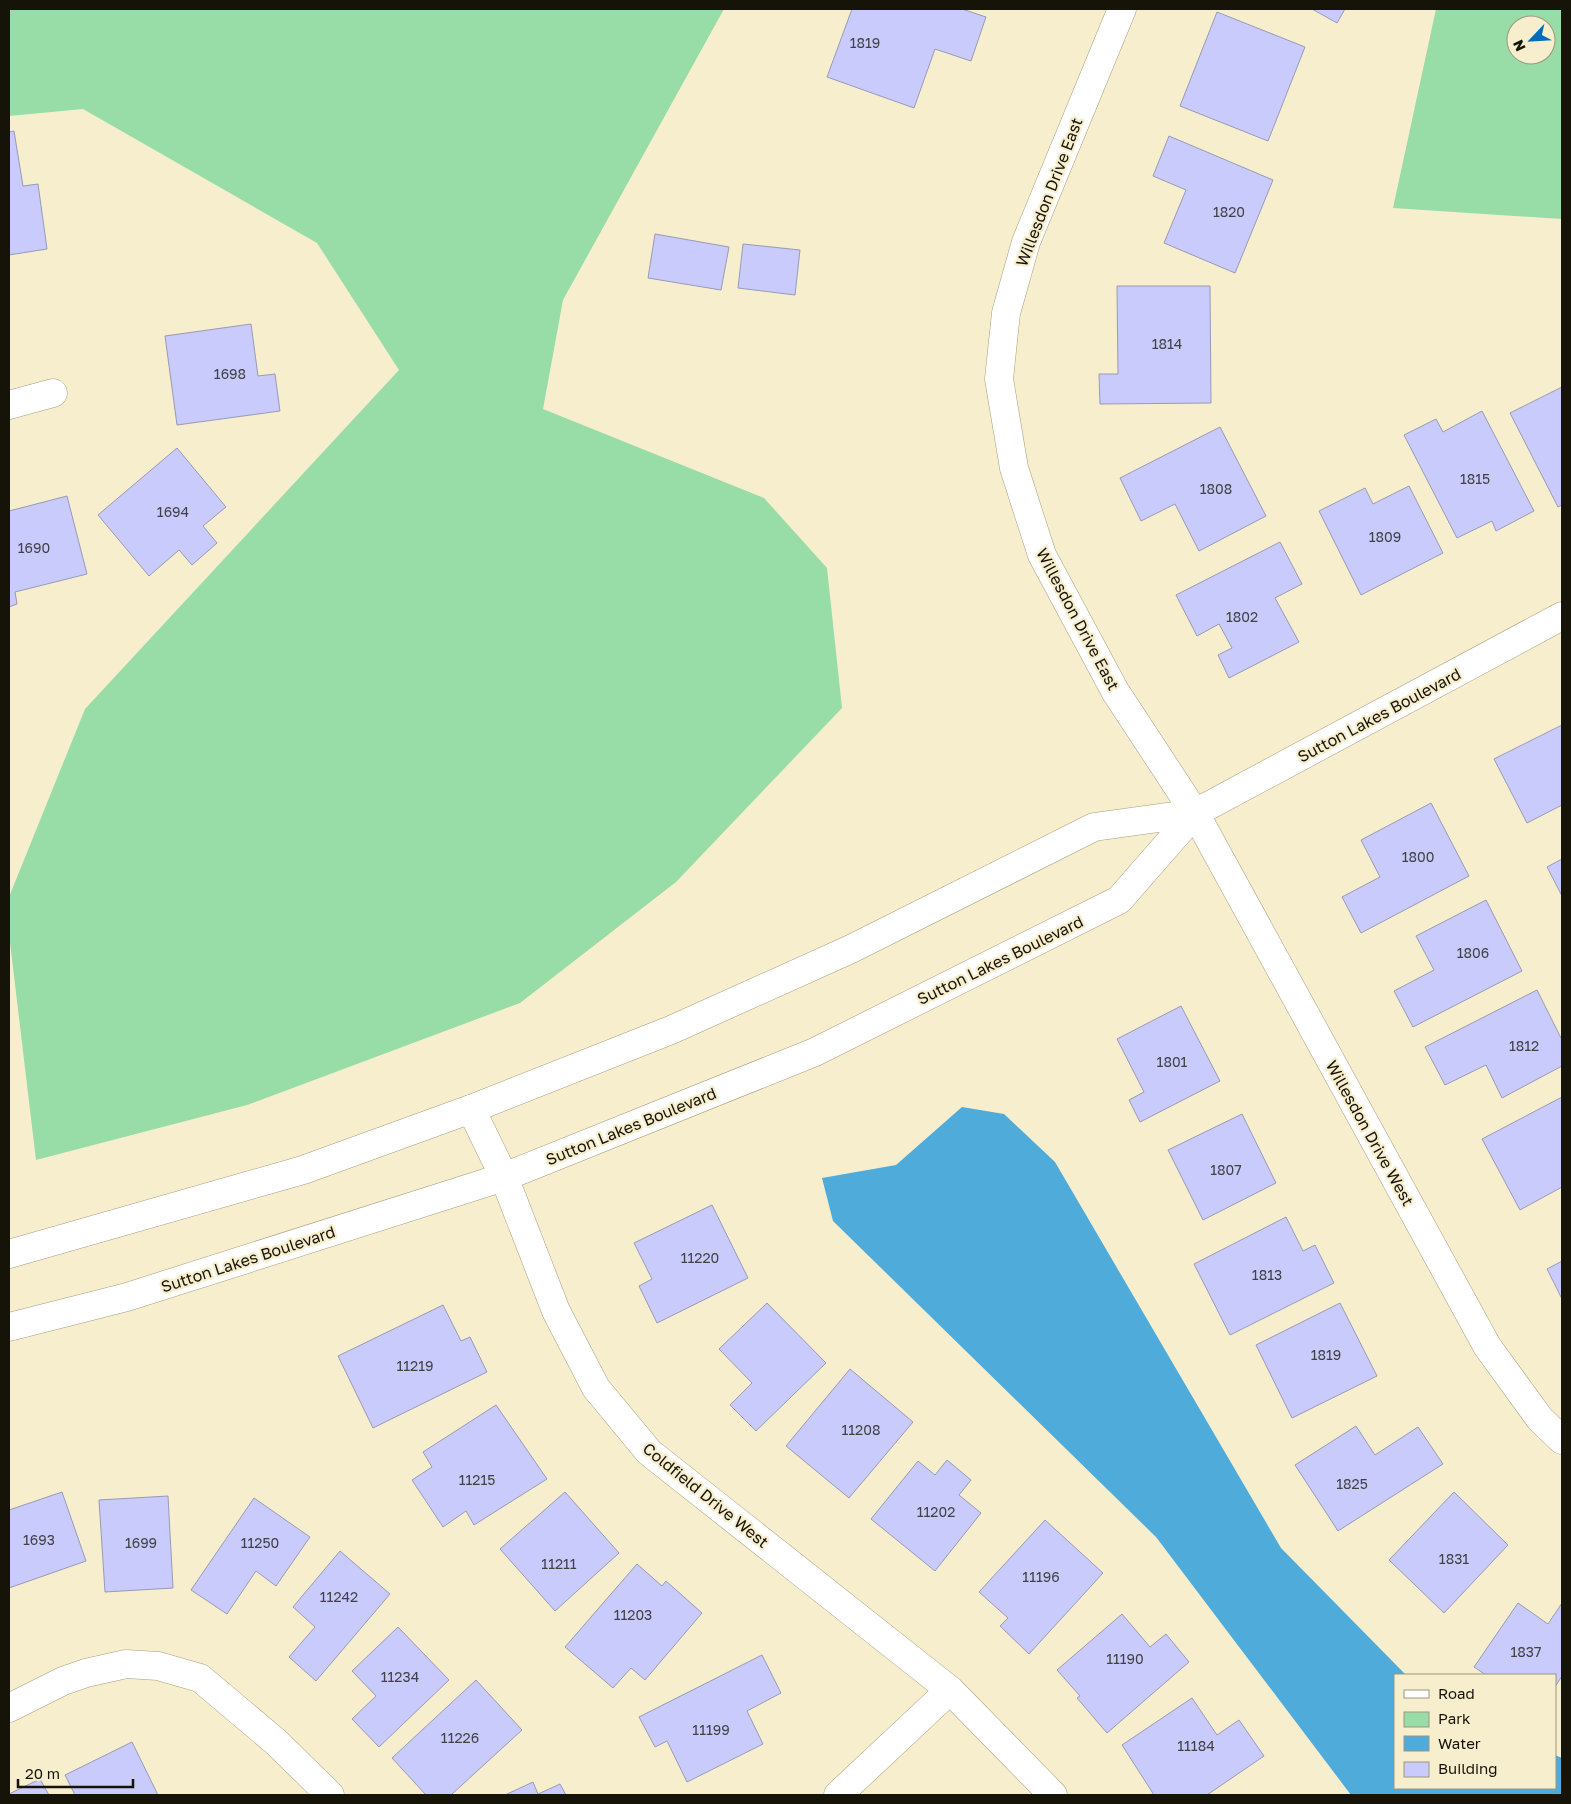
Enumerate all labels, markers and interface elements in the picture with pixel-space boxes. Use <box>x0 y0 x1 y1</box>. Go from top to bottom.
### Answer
north arrow <box>1506 15 1556 65</box>
house number: 1819 <box>850 34 880 51</box>
text: N <box>1509 37 1529 54</box>
street label: Willesdon Drive East <box>1011 115 1087 269</box>
house number: 1820 <box>1213 203 1245 220</box>
house number: 1814 <box>1152 335 1182 352</box>
house number: 1698 <box>214 365 246 382</box>
house number: 1815 <box>1460 470 1490 487</box>
house number: 1808 <box>1200 480 1232 497</box>
house number: 1694 <box>157 503 189 520</box>
house number: 1809 <box>1369 528 1401 545</box>
house number: 1690 <box>18 539 50 556</box>
street label: Willesdon Drive East <box>1032 545 1124 693</box>
house number: 1802 <box>1226 608 1258 625</box>
street label: Sutton Lakes Boulevard <box>1294 663 1464 767</box>
house number: 1800 <box>1402 848 1434 865</box>
street label: Sutton Lakes Boulevard <box>914 911 1086 1009</box>
house number: 1806 <box>1457 944 1489 961</box>
house number: 1812 <box>1509 1037 1539 1054</box>
house number: 1801 <box>1157 1053 1188 1070</box>
street label: Willesdon Drive West <box>1322 1057 1418 1209</box>
street label: Sutton Lakes Boulevard <box>543 1083 719 1169</box>
house number: 1807 <box>1210 1161 1242 1178</box>
street label: Sutton Lakes Boulevard <box>158 1221 338 1297</box>
house number: 11220 <box>681 1249 719 1266</box>
house number: 1813 <box>1252 1266 1282 1283</box>
house number: 1819 <box>1311 1346 1341 1363</box>
house number: 11219 <box>397 1357 433 1374</box>
house number: 11208 <box>842 1421 880 1438</box>
street label: Coldfield Drive West <box>639 1438 773 1552</box>
house number: 11215 <box>459 1471 495 1488</box>
house number: 1825 <box>1336 1475 1368 1492</box>
house number: 11202 <box>917 1503 955 1520</box>
house number: 1693 <box>23 1531 55 1548</box>
house number: 1699 <box>125 1534 157 1551</box>
house number: 11250 <box>241 1534 279 1551</box>
house number: 1831 <box>1439 1550 1469 1567</box>
house number: 11211 <box>541 1555 577 1572</box>
house number: 11196 <box>1022 1568 1060 1585</box>
house number: 11242 <box>320 1588 358 1605</box>
house number: 11203 <box>614 1606 652 1623</box>
house number: 1837 <box>1511 1643 1541 1660</box>
house number: 11190 <box>1106 1650 1144 1667</box>
house number: 11234 <box>381 1668 419 1685</box>
legend <box>1394 1674 1556 1789</box>
text: Road <box>1438 1684 1475 1702</box>
text: Park <box>1438 1709 1471 1727</box>
house number: 11199 <box>692 1721 730 1738</box>
house number: 11226 <box>441 1729 479 1746</box>
text: Water <box>1438 1734 1481 1752</box>
house number: 11184 <box>1177 1737 1215 1754</box>
scale bar <box>18 1756 132 1788</box>
text: Building <box>1438 1759 1498 1777</box>
text: 20 m <box>25 1764 60 1782</box>

